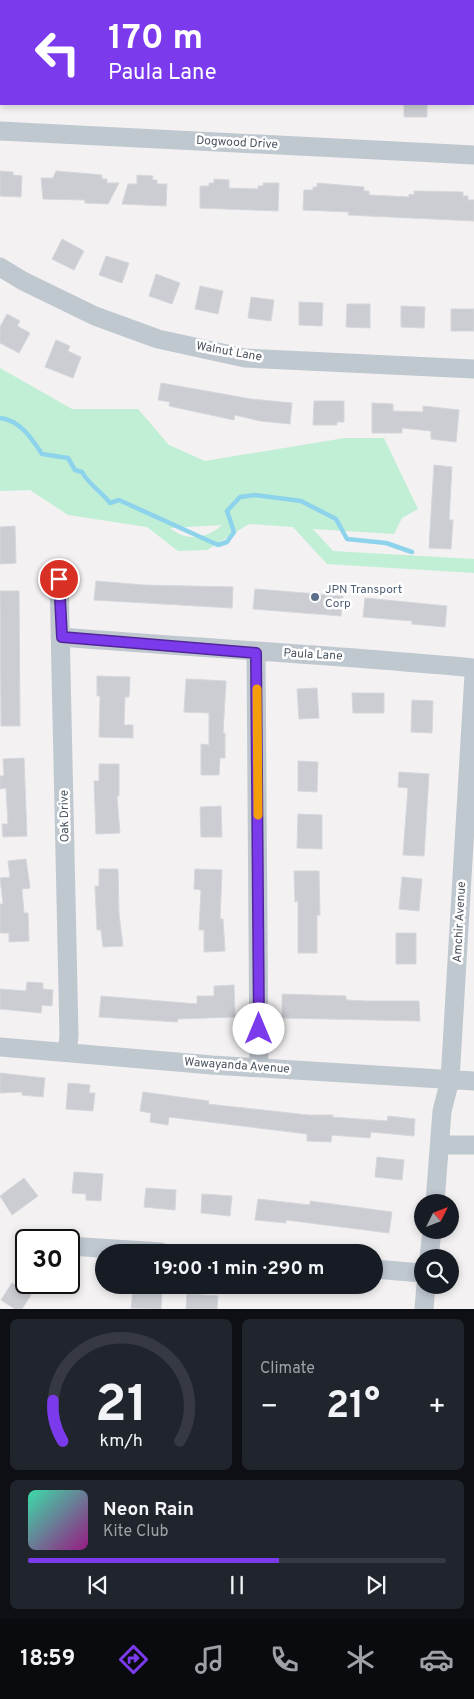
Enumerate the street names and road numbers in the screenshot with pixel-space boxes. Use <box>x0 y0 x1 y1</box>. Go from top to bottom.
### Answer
street label: Dogwood Drive <box>196 133 278 153</box>
street label: Walnut Lane <box>195 338 263 366</box>
street label: Paula Lane <box>283 645 343 665</box>
street label: Oak Drive <box>57 790 73 842</box>
street label: Amchir Avenue <box>450 881 470 963</box>
street label: Wawayanda Avenue <box>184 1054 290 1078</box>

